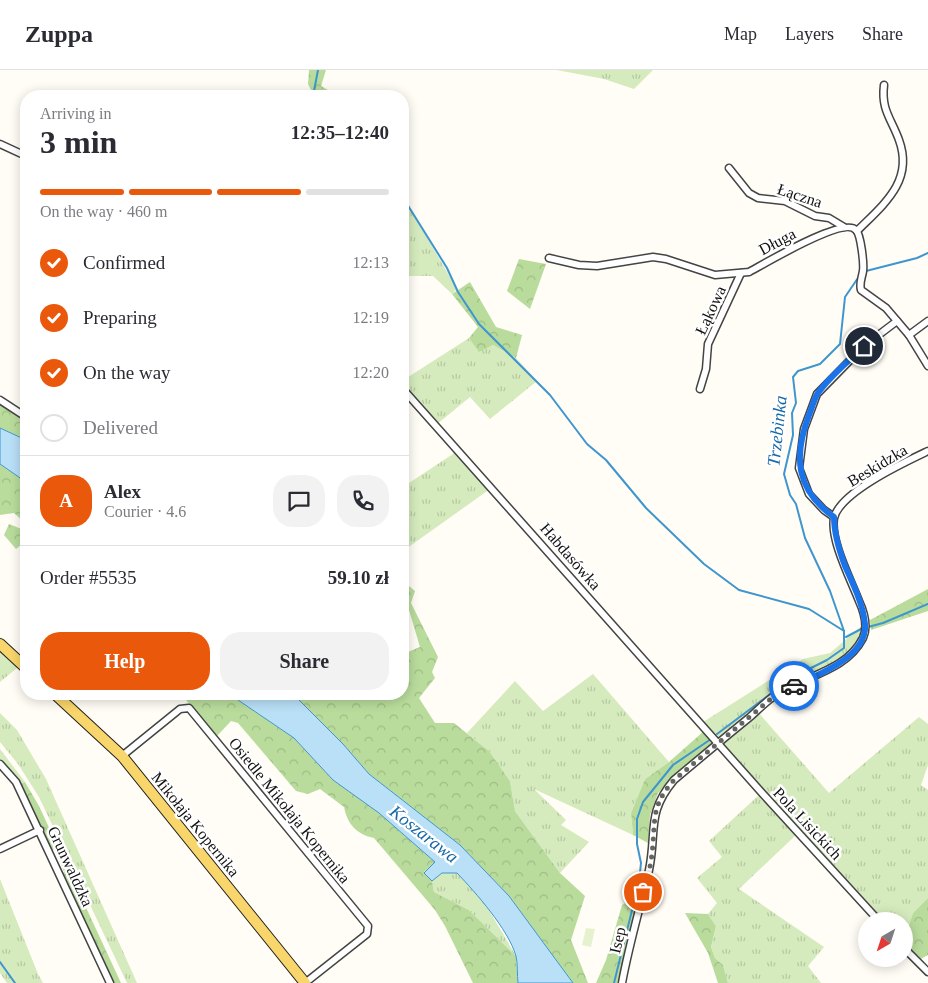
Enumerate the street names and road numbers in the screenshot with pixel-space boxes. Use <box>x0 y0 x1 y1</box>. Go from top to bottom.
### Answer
street label: Łączna <box>775 180 824 212</box>
street label: Długa <box>756 225 799 259</box>
street label: Łąkowa <box>692 283 730 338</box>
street label: Beskidzka <box>844 441 910 490</box>
street label: Habdasówka <box>537 520 604 593</box>
street label: Osiedle Mikołaja Kopernika <box>225 734 354 887</box>
street label: Mikołaja Kopernika <box>148 769 243 881</box>
street label: Pola Lisickich <box>770 784 845 863</box>
street label: Grunwaldzka <box>45 824 96 909</box>
street label: Isep <box>606 925 630 955</box>

